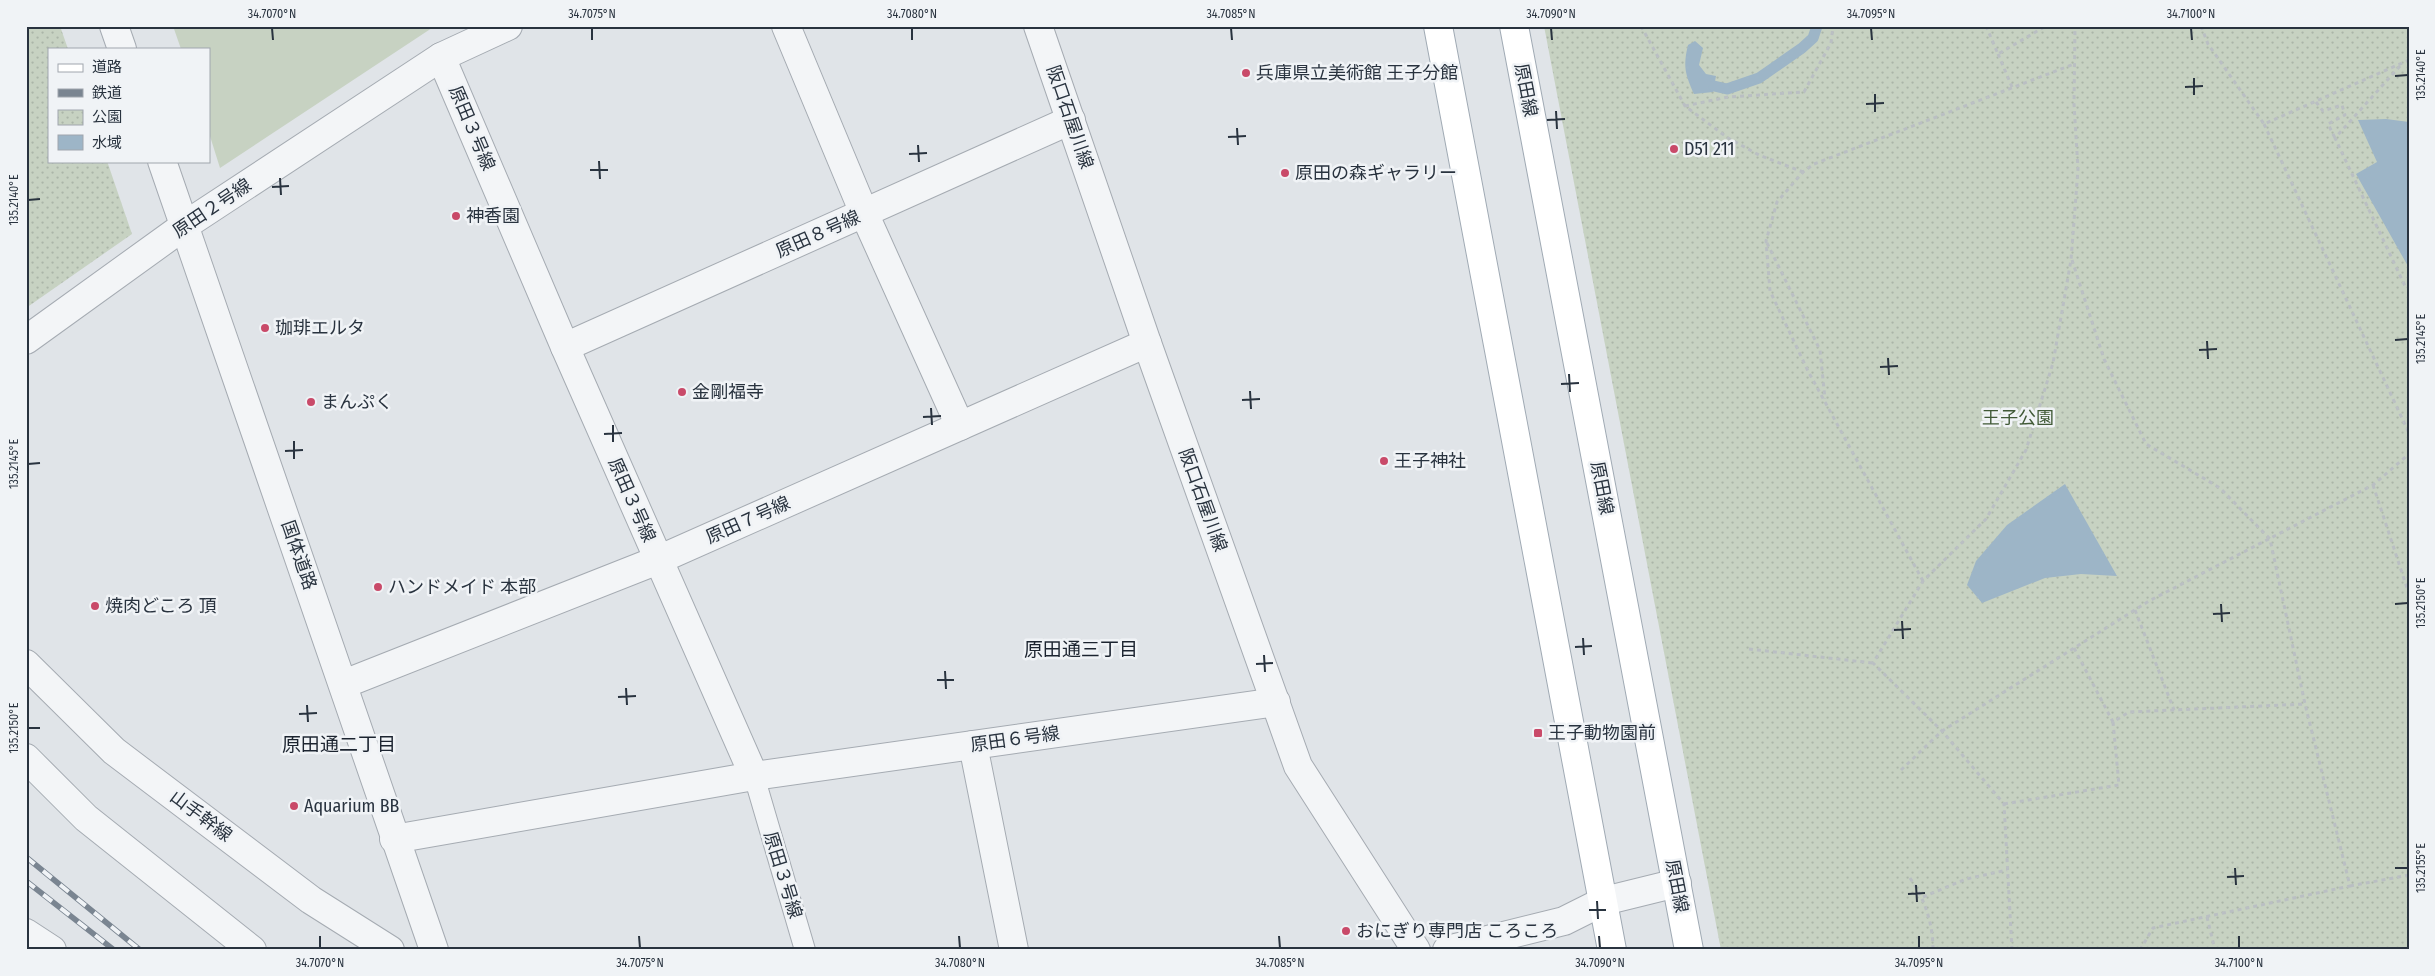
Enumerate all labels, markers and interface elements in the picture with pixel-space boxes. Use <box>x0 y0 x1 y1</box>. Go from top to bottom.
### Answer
text: 34.7070°N <box>248 7 296 21</box>
text: 34.7075°N <box>568 7 616 21</box>
text: 34.7080°N <box>887 7 937 21</box>
text: 34.7085°N <box>1207 7 1255 21</box>
text: 34.7090°N <box>1526 7 1576 21</box>
text: 34.7095°N <box>1847 7 1895 21</box>
text: 34.7100°N <box>2167 7 2215 21</box>
legend <box>48 48 210 162</box>
text: 135.2140°E <box>2414 49 2428 101</box>
text: 道路 <box>92 58 122 76</box>
street label: 原田線 <box>1510 61 1542 119</box>
street label: 阪口石屋川線 <box>1042 62 1098 172</box>
place label: 兵庫県立美術館 王子分館 <box>1256 62 1458 84</box>
marker: 兵庫県立美術館 王子分館 <box>1240 67 1252 79</box>
street label: 原田３号線 <box>444 82 500 174</box>
text: 鉄道 <box>92 84 122 102</box>
text: 公園 <box>92 108 122 126</box>
text: 水域 <box>92 134 122 152</box>
place label: D51 211 <box>1684 138 1734 160</box>
marker: D51 211 <box>1668 143 1680 155</box>
place label: 原田の森ギャラリー <box>1295 162 1457 184</box>
marker: 原田の森ギャラリー <box>1279 167 1291 179</box>
text: 135.2140°E <box>7 174 21 226</box>
street label: 原田２号線 <box>169 174 255 242</box>
place label: 神香園 <box>466 205 520 227</box>
street label: 原田８号線 <box>772 206 864 262</box>
marker: 神香園 <box>450 210 462 222</box>
text: 135.2145°E <box>2414 314 2428 364</box>
place label: 珈琲エルタ <box>275 317 365 339</box>
marker: 珈琲エルタ <box>259 322 271 334</box>
place label: 金剛福寺 <box>692 381 764 403</box>
marker: 金剛福寺 <box>676 386 688 398</box>
place label: まんぷく <box>321 391 393 413</box>
marker: まんぷく <box>305 396 317 408</box>
park label: 王子公園 <box>1982 407 2054 429</box>
text: 135.2145°E <box>7 439 21 489</box>
street label: 阪口石屋川線 <box>1174 445 1232 555</box>
place label: 王子神社 <box>1394 450 1466 472</box>
street label: 原田３号線 <box>604 454 660 546</box>
marker: 王子神社 <box>1378 455 1390 467</box>
street label: 原田線 <box>1586 459 1618 517</box>
street label: 原田７号線 <box>702 492 794 548</box>
street label: 国体道路 <box>277 517 321 593</box>
place label: ハンドメイド 本部 <box>388 576 536 598</box>
text: 135.2150°E <box>2414 577 2428 628</box>
marker: ハンドメイド 本部 <box>372 581 384 593</box>
place label: 焼肉どころ 頂 <box>105 595 217 617</box>
marker: 焼肉どころ 頂 <box>89 600 101 612</box>
district label: 原田通三丁目 <box>1024 638 1138 661</box>
text: 135.2150°E <box>7 702 21 753</box>
street label: 原田６号線 <box>969 722 1061 756</box>
place label: 王子動物園前 <box>1548 722 1656 744</box>
marker: 王子動物園前 <box>1532 727 1544 739</box>
district label: 原田通二丁目 <box>282 733 396 756</box>
street label: 山手幹線 <box>166 786 236 846</box>
place label: Aquarium BB <box>304 795 399 817</box>
marker: Aquarium BB <box>288 800 300 812</box>
street label: 原田３号線 <box>759 829 807 921</box>
text: 135.2155°E <box>2414 843 2428 893</box>
street label: 原田線 <box>1661 857 1693 915</box>
place label: おにぎり専門店 ころころ <box>1356 920 1558 942</box>
marker: おにぎり専門店 ころころ <box>1340 925 1352 937</box>
text: 34.7070°N <box>296 956 344 970</box>
text: 34.7075°N <box>616 956 664 970</box>
text: 34.7080°N <box>935 956 985 970</box>
text: 34.7085°N <box>1256 956 1304 970</box>
text: 34.7090°N <box>1575 956 1625 970</box>
text: 34.7095°N <box>1895 956 1943 970</box>
text: 34.7100°N <box>2215 956 2263 970</box>

